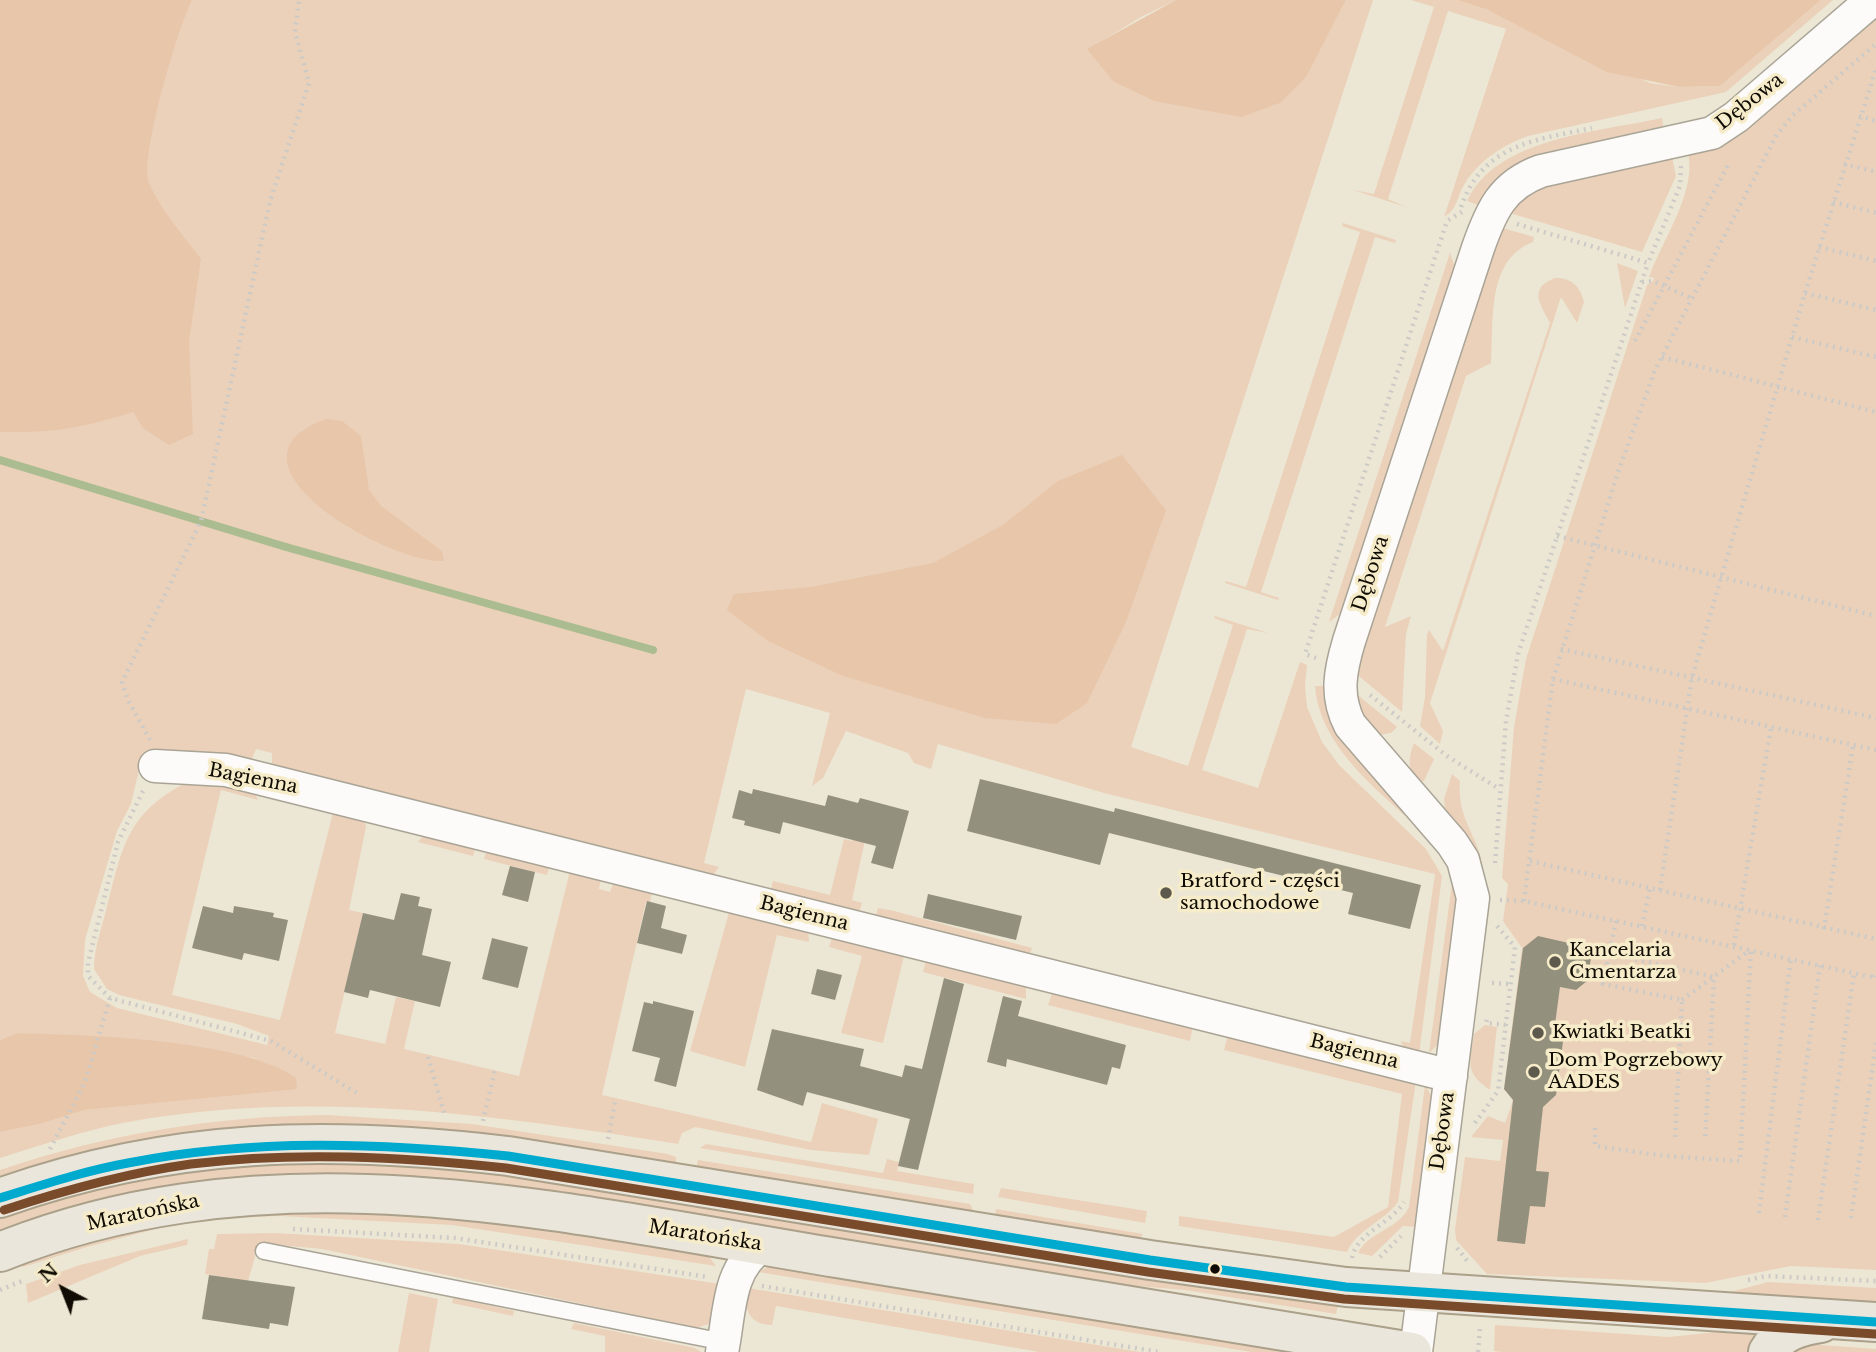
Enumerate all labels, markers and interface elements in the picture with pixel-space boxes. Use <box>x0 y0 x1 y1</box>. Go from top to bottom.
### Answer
street label: Dębowa <box>1712 69 1788 135</box>
street label: Dębowa <box>1348 533 1394 615</box>
street label: Bagienna <box>206 759 300 799</box>
place label: Bratford - części samochodowe <box>1180 871 1340 915</box>
marker: Bratford - części samochodowe <box>1158 885 1174 901</box>
street label: Bagienna <box>757 892 851 936</box>
place label: Kancelaria Cmentarza <box>1569 940 1676 984</box>
marker: Kancelaria Cmentarza <box>1547 954 1563 970</box>
place label: Kwiatki Beatki <box>1552 1022 1691 1044</box>
marker: Kwiatki Beatki <box>1530 1025 1546 1041</box>
street label: Bagienna <box>1307 1030 1401 1074</box>
place label: Dom Pogrzebowy AADES <box>1548 1050 1723 1094</box>
marker: Dom Pogrzebowy AADES <box>1526 1064 1542 1080</box>
street label: Dębowa <box>1426 1090 1460 1172</box>
street label: Maratońska <box>85 1190 201 1236</box>
street label: Maratońska <box>647 1216 763 1256</box>
north arrow <box>28 1254 98 1324</box>
text: N <box>34 1258 63 1288</box>
unlabelled marker <box>1208 1262 1222 1276</box>

